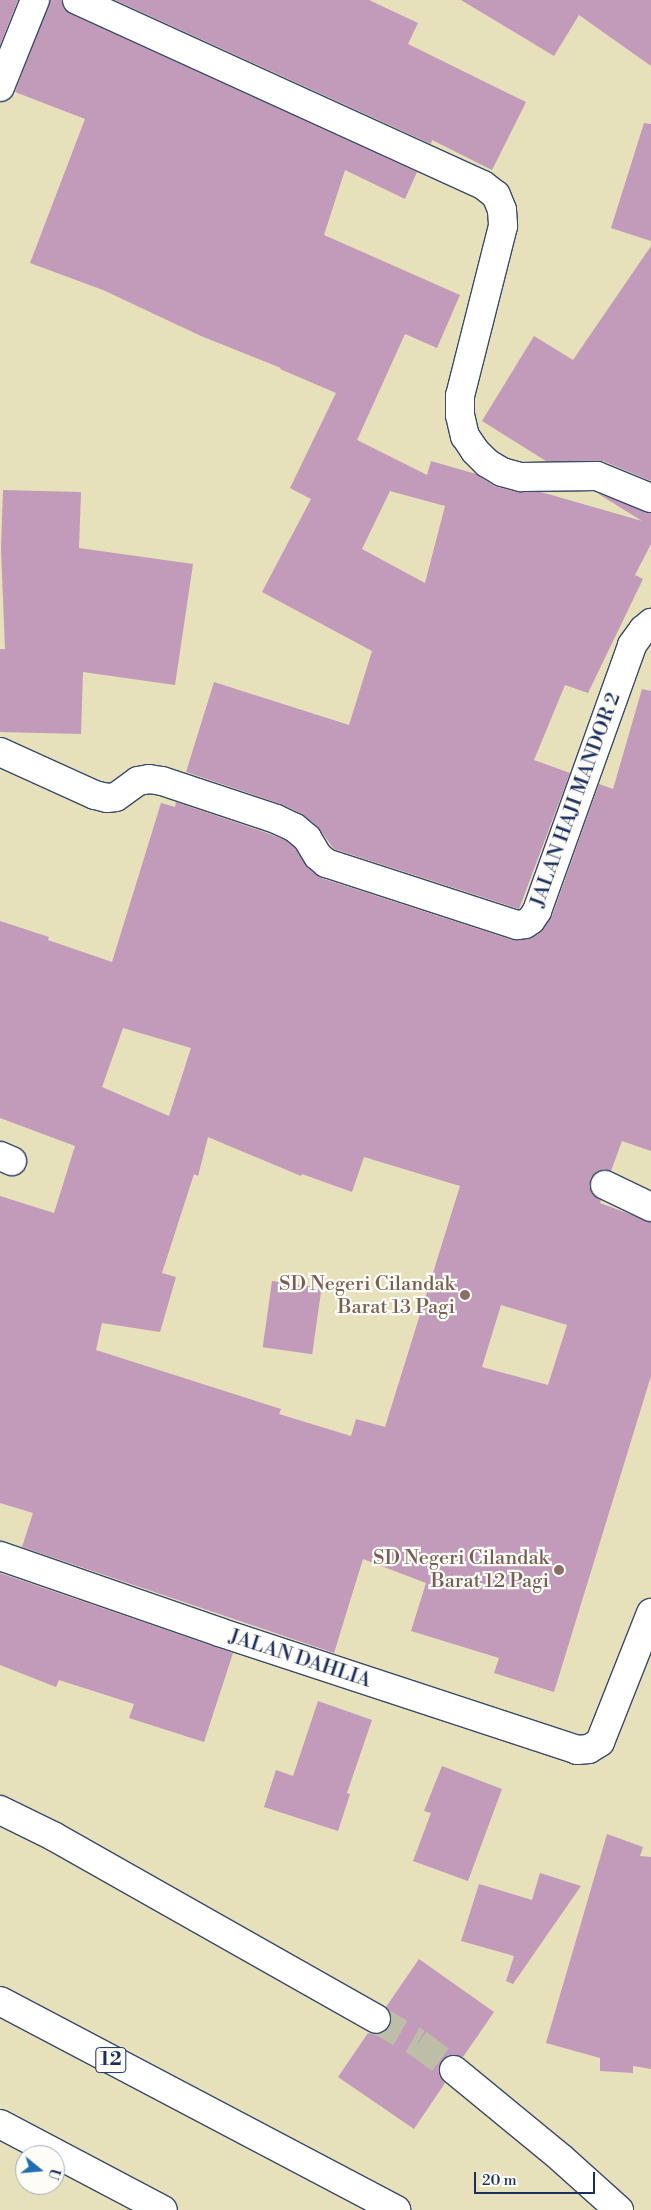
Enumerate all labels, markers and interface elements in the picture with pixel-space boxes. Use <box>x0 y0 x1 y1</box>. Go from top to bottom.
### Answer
street label: JALAN HAJI MANDOR 2 <box>526 690 626 910</box>
place label: SD Negeri Cilandak Barat 13 Pagi <box>279 1272 455 1319</box>
marker: SD Negeri Cilandak Barat 13 Pagi <box>459 1289 471 1301</box>
place label: SD Negeri Cilandak Barat 12 Pagi <box>373 1546 549 1593</box>
marker: SD Negeri Cilandak Barat 12 Pagi <box>553 1564 565 1576</box>
street label: JALAN DAHLIA <box>226 1625 374 1693</box>
road number: 12 <box>95 2044 127 2076</box>
north arrow <box>15 2145 65 2195</box>
scale bar <box>476 2162 597 2194</box>
text: U <box>43 2166 64 2182</box>
text: 20 m <box>482 2171 517 2190</box>

